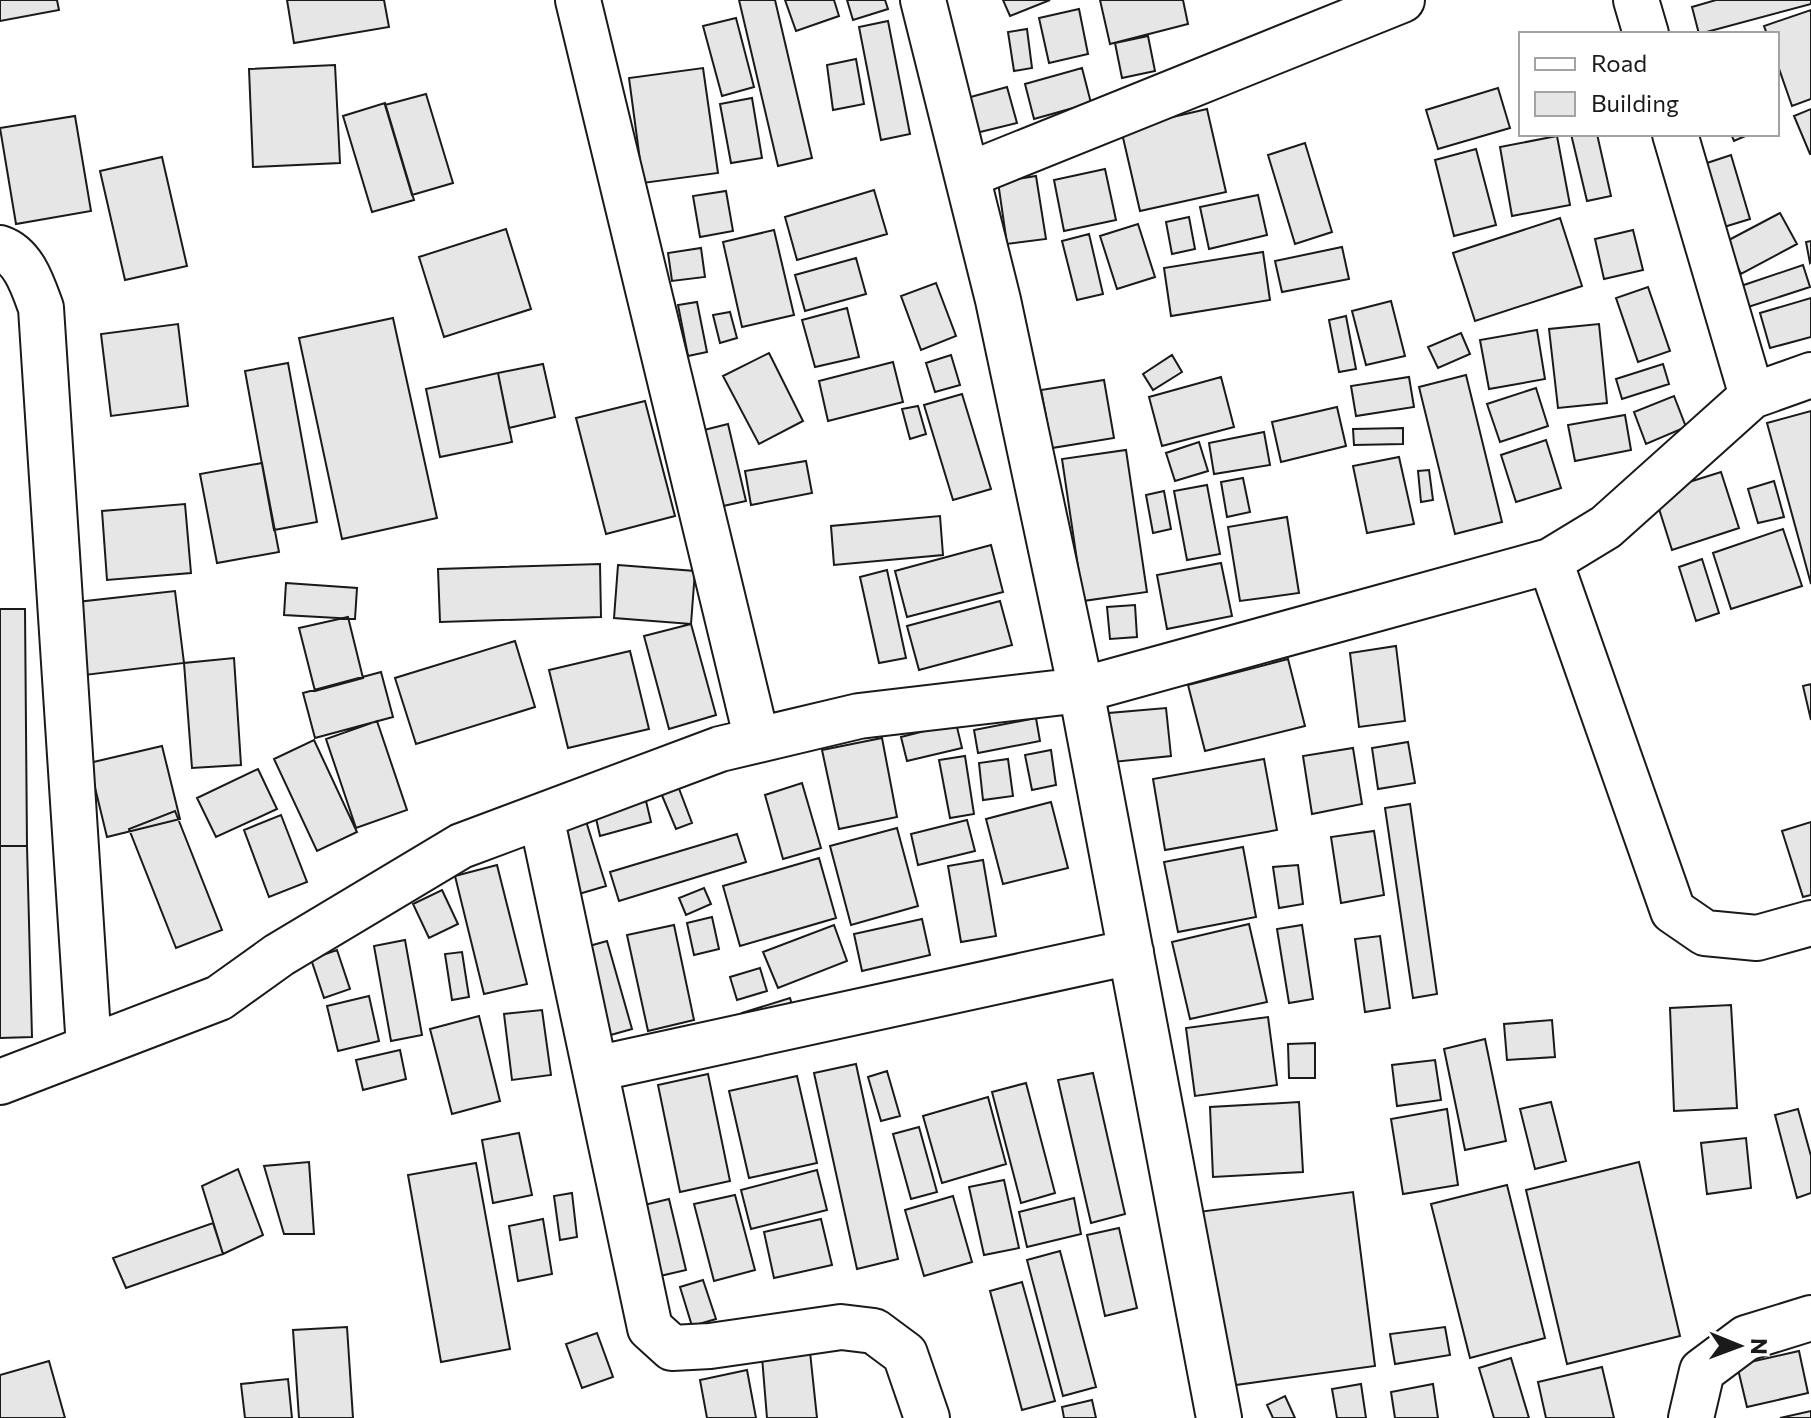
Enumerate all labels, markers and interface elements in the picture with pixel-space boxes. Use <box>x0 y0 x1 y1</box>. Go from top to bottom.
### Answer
legend <box>1519 32 1779 136</box>
text: Road <box>1591 48 1647 77</box>
text: Building <box>1591 88 1679 117</box>
north arrow <box>1699 1306 1779 1386</box>
text: N <box>1746 1338 1773 1355</box>

